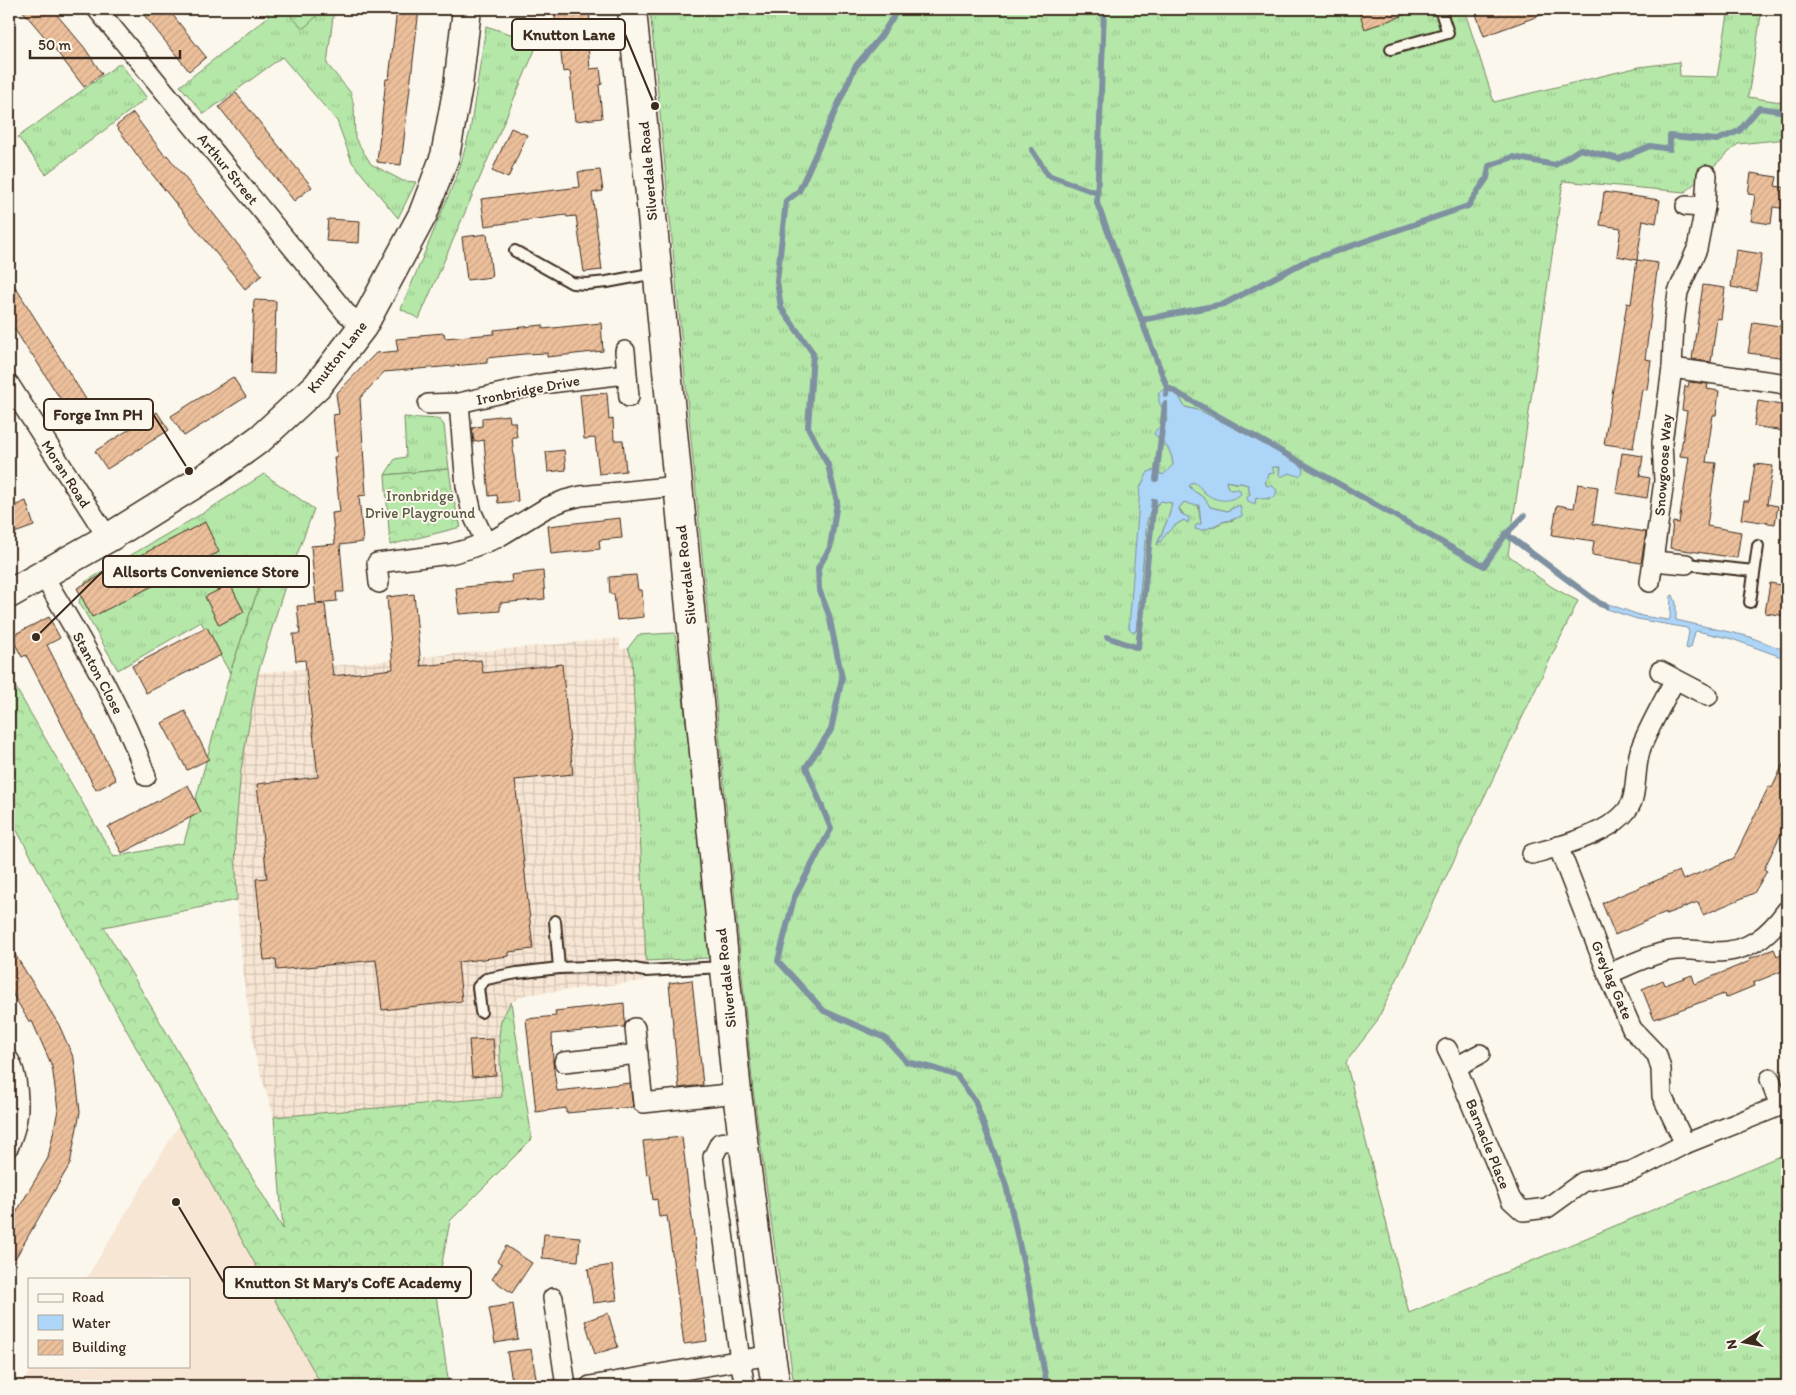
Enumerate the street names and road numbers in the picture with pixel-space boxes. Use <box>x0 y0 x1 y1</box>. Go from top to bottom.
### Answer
street label: Silverdale Road <box>635 120 661 222</box>
street label: Arthur Street <box>194 130 263 209</box>
street label: Knutton Lane <box>303 317 371 397</box>
street label: Ironbridge Drive <box>475 371 581 409</box>
street label: Snowgoose Way <box>1650 413 1676 517</box>
street label: Moran Road <box>37 437 95 511</box>
street label: Silverdale Road <box>672 524 700 626</box>
street label: Stanton Close <box>69 629 127 717</box>
street label: Silverdale Road <box>712 927 740 1029</box>
street label: Greylag Gate <box>1587 938 1637 1022</box>
street label: Barnacle Place <box>1462 1096 1514 1192</box>

